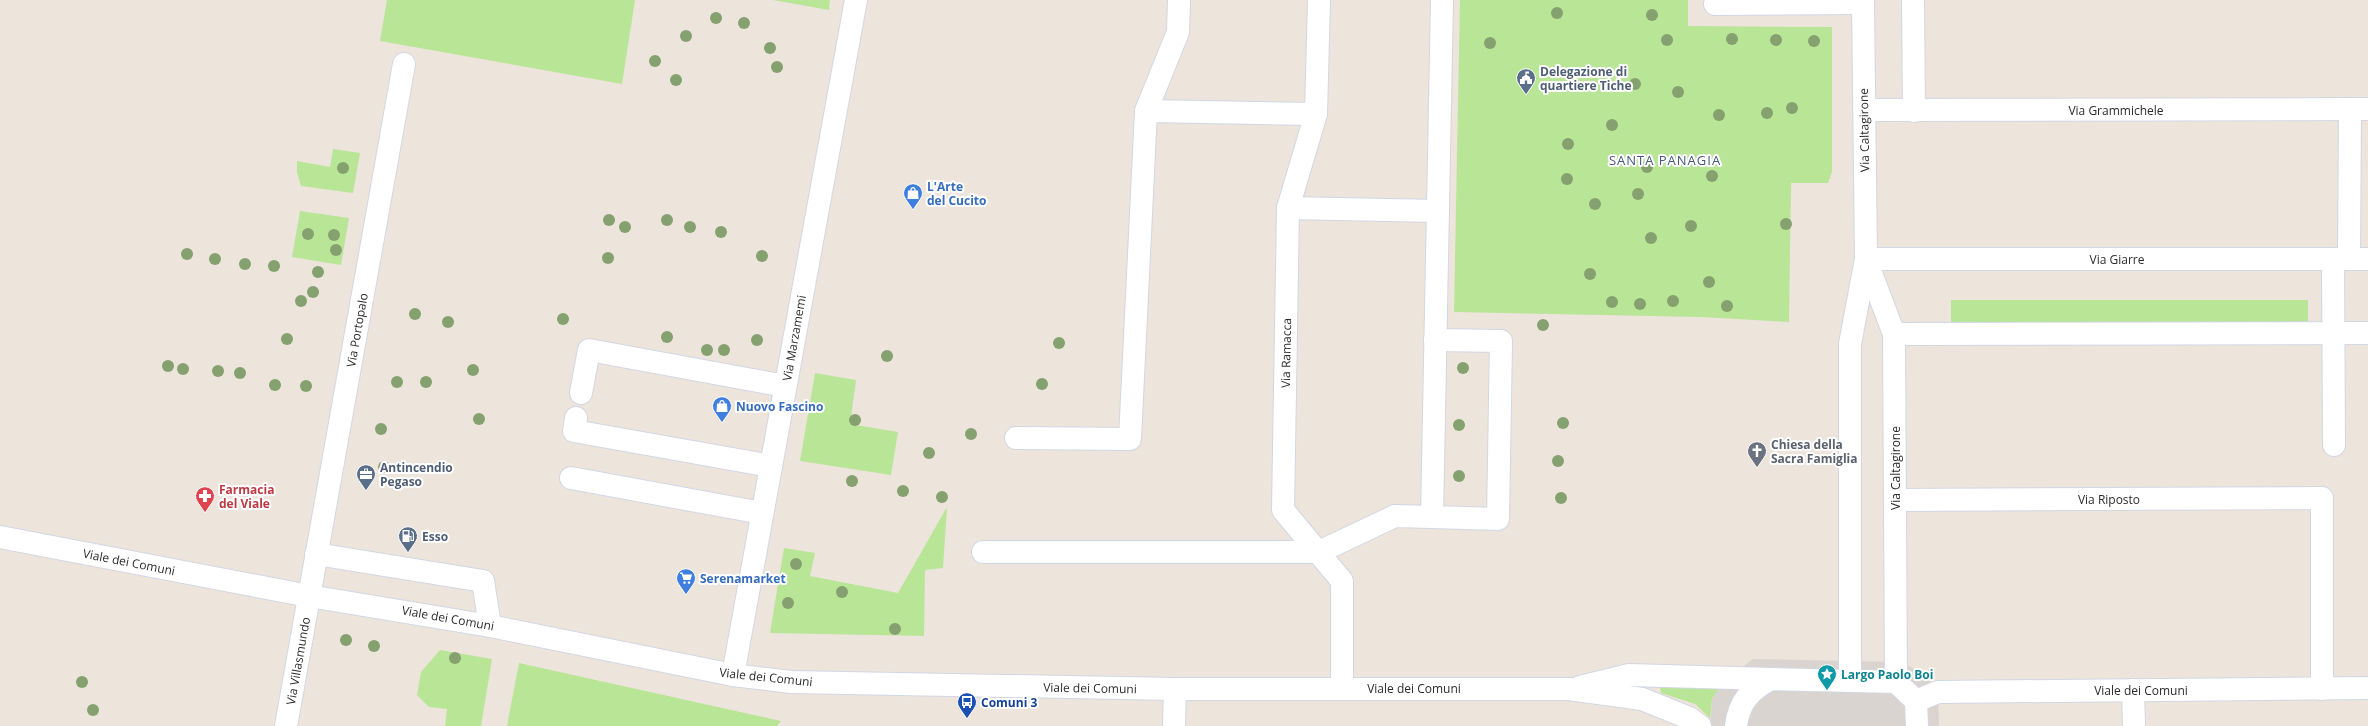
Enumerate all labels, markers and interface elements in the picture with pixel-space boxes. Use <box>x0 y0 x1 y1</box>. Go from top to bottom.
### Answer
place label: Delegazione di quartiere Tiche <box>1540 63 1632 94</box>
public building icon: Delegazione di quartiere Tiche <box>1515 67 1537 95</box>
street label: Via Caltagirone <box>1855 88 1873 172</box>
street label: Via Grammichele <box>2068 102 2164 119</box>
district label: SANTA PANAGIA <box>1609 151 1721 169</box>
place label: L'Arte del Cucito <box>927 178 986 209</box>
shop icon: L'Arte del Cucito <box>902 182 924 210</box>
street label: Via Giarre <box>2090 251 2145 268</box>
street label: Via Portopalo <box>342 292 372 368</box>
street label: Via Marzamemi <box>778 294 810 382</box>
street label: Via Ramacca <box>1277 318 1295 388</box>
shop icon: Nuovo Fascino <box>711 395 733 423</box>
place label: Nuovo Fascino <box>736 398 823 415</box>
street label: Via Caltagirone <box>1887 426 1904 510</box>
place label: Chiesa della Sacra Famiglia <box>1771 436 1857 467</box>
church icon: Chiesa della Sacra Famiglia <box>1746 440 1768 468</box>
place label: Antincendio Pegaso <box>380 459 453 490</box>
office icon: Antincendio Pegaso <box>355 463 377 491</box>
place label: Farmacia del Viale <box>219 481 274 512</box>
pharmacy icon: Farmacia del Viale <box>194 485 216 513</box>
street label: Via Riposto <box>2078 491 2140 508</box>
fuel station icon: Esso <box>397 525 419 553</box>
place label: Esso <box>422 528 448 545</box>
street label: Viale dei Comuni <box>81 545 177 579</box>
supermarket icon: Serenamarket <box>675 567 697 595</box>
place label: Serenamarket <box>700 570 786 587</box>
street label: Viale dei Comuni <box>400 602 496 634</box>
street label: Via Villasmundo <box>282 616 314 706</box>
place icon: Largo Paolo Boi <box>1816 663 1838 691</box>
street label: Viale dei Comuni <box>719 664 813 690</box>
place label: Largo Paolo Boi <box>1841 666 1933 683</box>
street label: Viale dei Comuni <box>1043 679 1137 697</box>
street label: Viale dei Comuni <box>1367 680 1461 697</box>
street label: Viale dei Comuni <box>2094 682 2188 699</box>
bus stop icon: Comuni 3 <box>956 691 978 719</box>
place label: Comuni 3 <box>981 694 1037 711</box>

